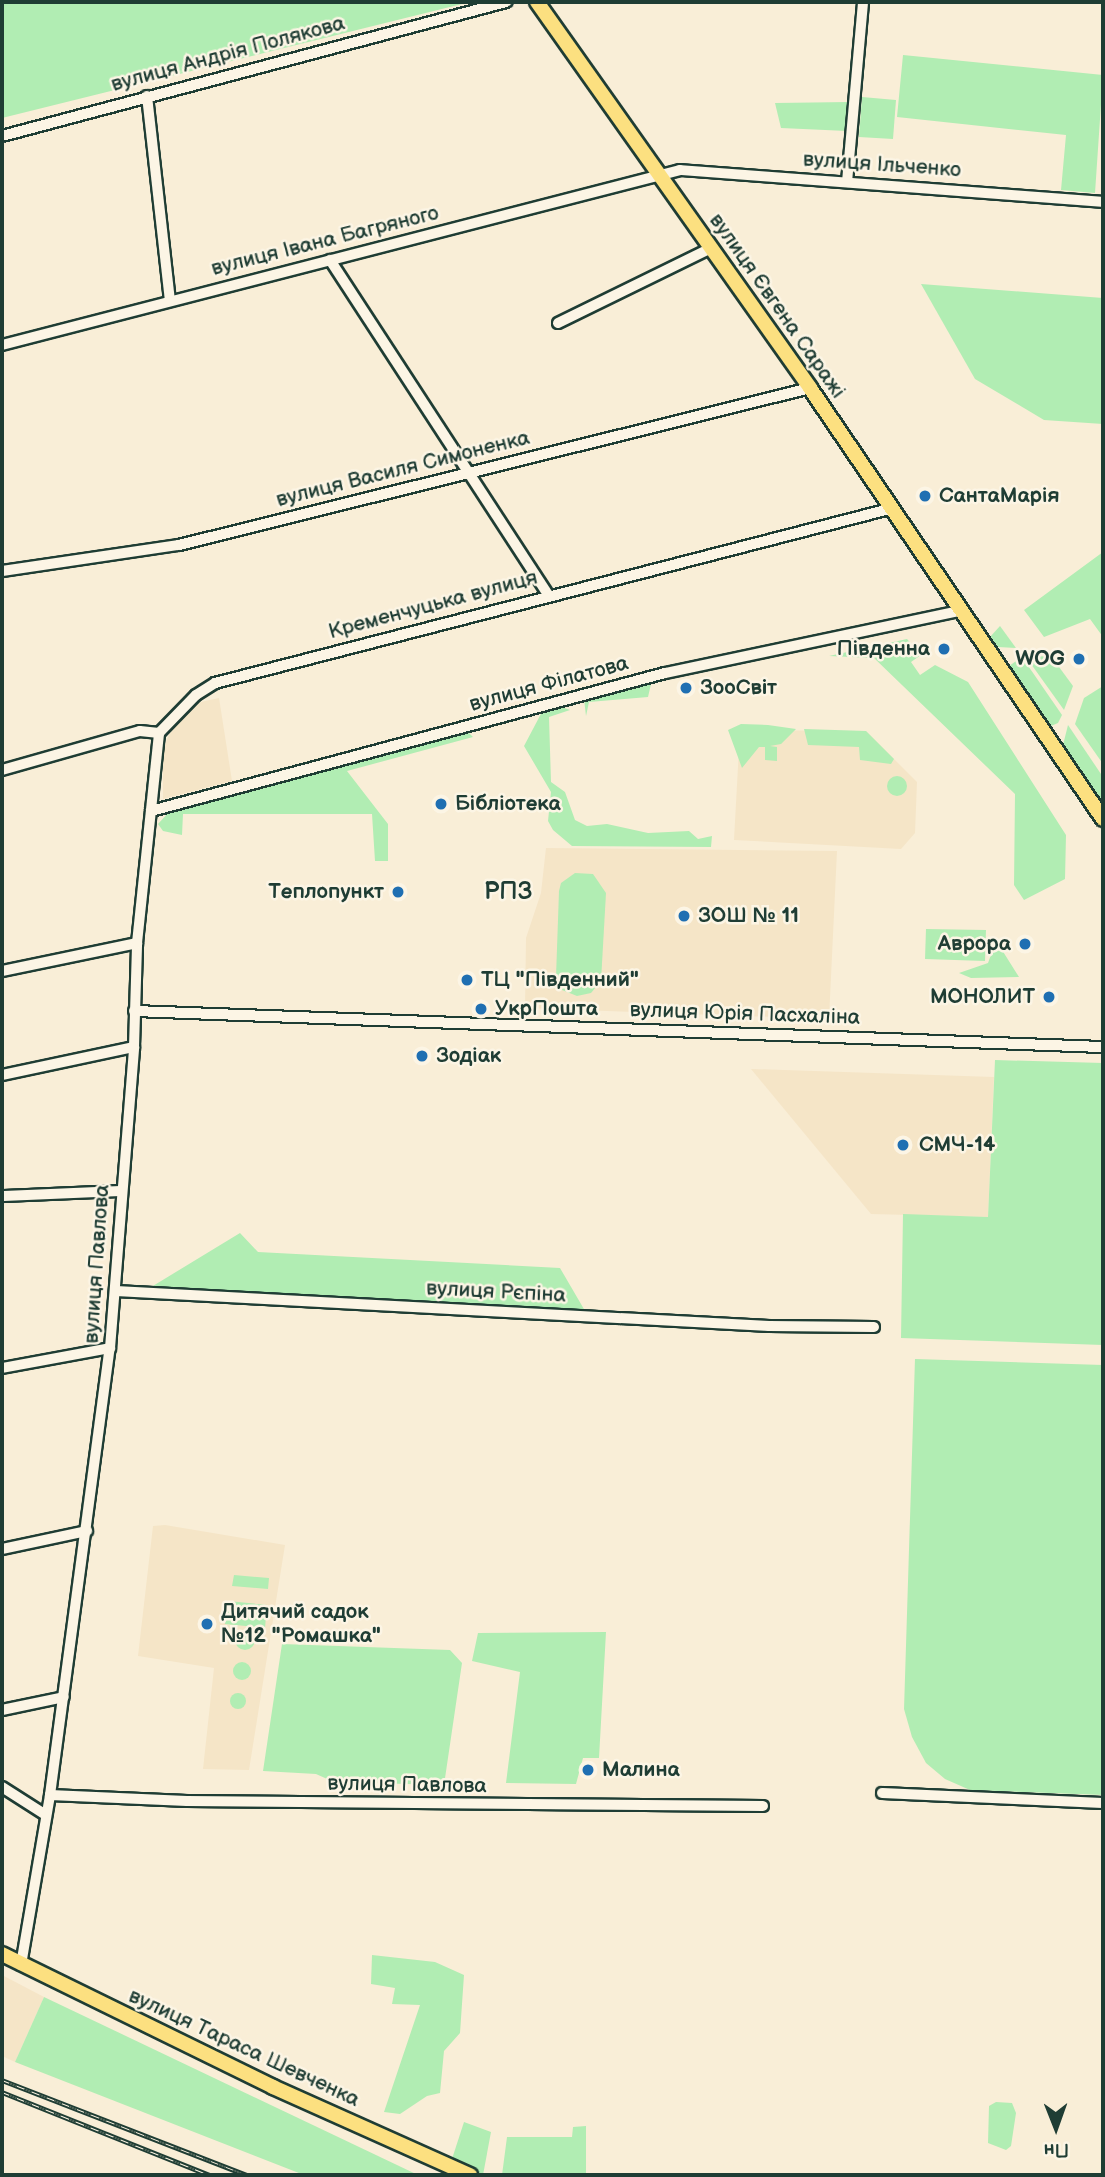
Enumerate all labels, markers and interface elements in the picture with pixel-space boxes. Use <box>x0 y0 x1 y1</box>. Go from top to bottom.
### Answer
street label: вулиця Андрія Полякова <box>108 11 348 97</box>
street label: вулиця Ільченко <box>802 147 962 183</box>
street label: вулиця Івана Багряного <box>209 201 441 281</box>
street label: вулиця Євгена Саражі <box>704 209 850 403</box>
street label: вулиця Василя Симоненка <box>274 425 532 513</box>
place label: СантаМарія <box>939 483 1059 509</box>
marker: СантаМарія <box>917 488 933 504</box>
street label: Кременчуцька вулиця <box>326 565 540 645</box>
place label: Південна <box>837 636 930 662</box>
marker: Південна <box>936 641 952 657</box>
place label: WOG <box>1015 646 1065 672</box>
street label: вулиця Філатова <box>467 651 631 717</box>
marker: WOG <box>1071 651 1087 667</box>
place label: ЗооСвiт <box>700 675 777 701</box>
marker: ЗооСвiт <box>678 680 694 696</box>
place label: Бібліотека <box>455 791 561 817</box>
marker: Бібліотека <box>433 796 449 812</box>
district label: РПЗ <box>484 878 532 906</box>
place label: Теплопункт <box>268 879 384 905</box>
marker: Теплопункт <box>390 884 406 900</box>
place label: ЗОШ № 11 <box>698 903 799 929</box>
marker: ЗОШ № 11 <box>676 908 692 924</box>
place label: Аврора <box>938 931 1011 957</box>
marker: Аврора <box>1017 936 1033 952</box>
place label: ТЦ "Південний" <box>481 967 639 993</box>
marker: ТЦ "Південний" <box>459 972 475 988</box>
place label: МОНОЛИТ <box>930 984 1035 1010</box>
marker: МОНОЛИТ <box>1041 989 1057 1005</box>
place label: УкрПошта <box>495 996 598 1022</box>
street label: вулиця Юрія Пасхаліна <box>629 997 861 1031</box>
marker: УкрПошта <box>473 1001 489 1017</box>
place label: Зодіак <box>436 1043 501 1069</box>
marker: Зодіак <box>414 1048 430 1064</box>
place label: СМЧ-14 <box>919 1132 995 1158</box>
marker: СМЧ-14 <box>893 1135 913 1155</box>
street label: вулиця Павлова <box>79 1184 115 1344</box>
street label: вулиця Рєпіна <box>426 1276 566 1308</box>
place label: Дитячий садок №12 "Ромашка" <box>221 1599 381 1649</box>
marker: Дитячий садок №12 "Ромашка" <box>199 1616 215 1632</box>
place label: Малина <box>602 1757 680 1783</box>
marker: Малина <box>580 1762 596 1778</box>
street label: вулиця Павлова <box>327 1771 487 1799</box>
street label: вулиця Тараса Шевченка <box>125 1983 363 2113</box>
north arrow <box>1021 2093 1091 2163</box>
text: Пн <box>1044 2138 1069 2161</box>

